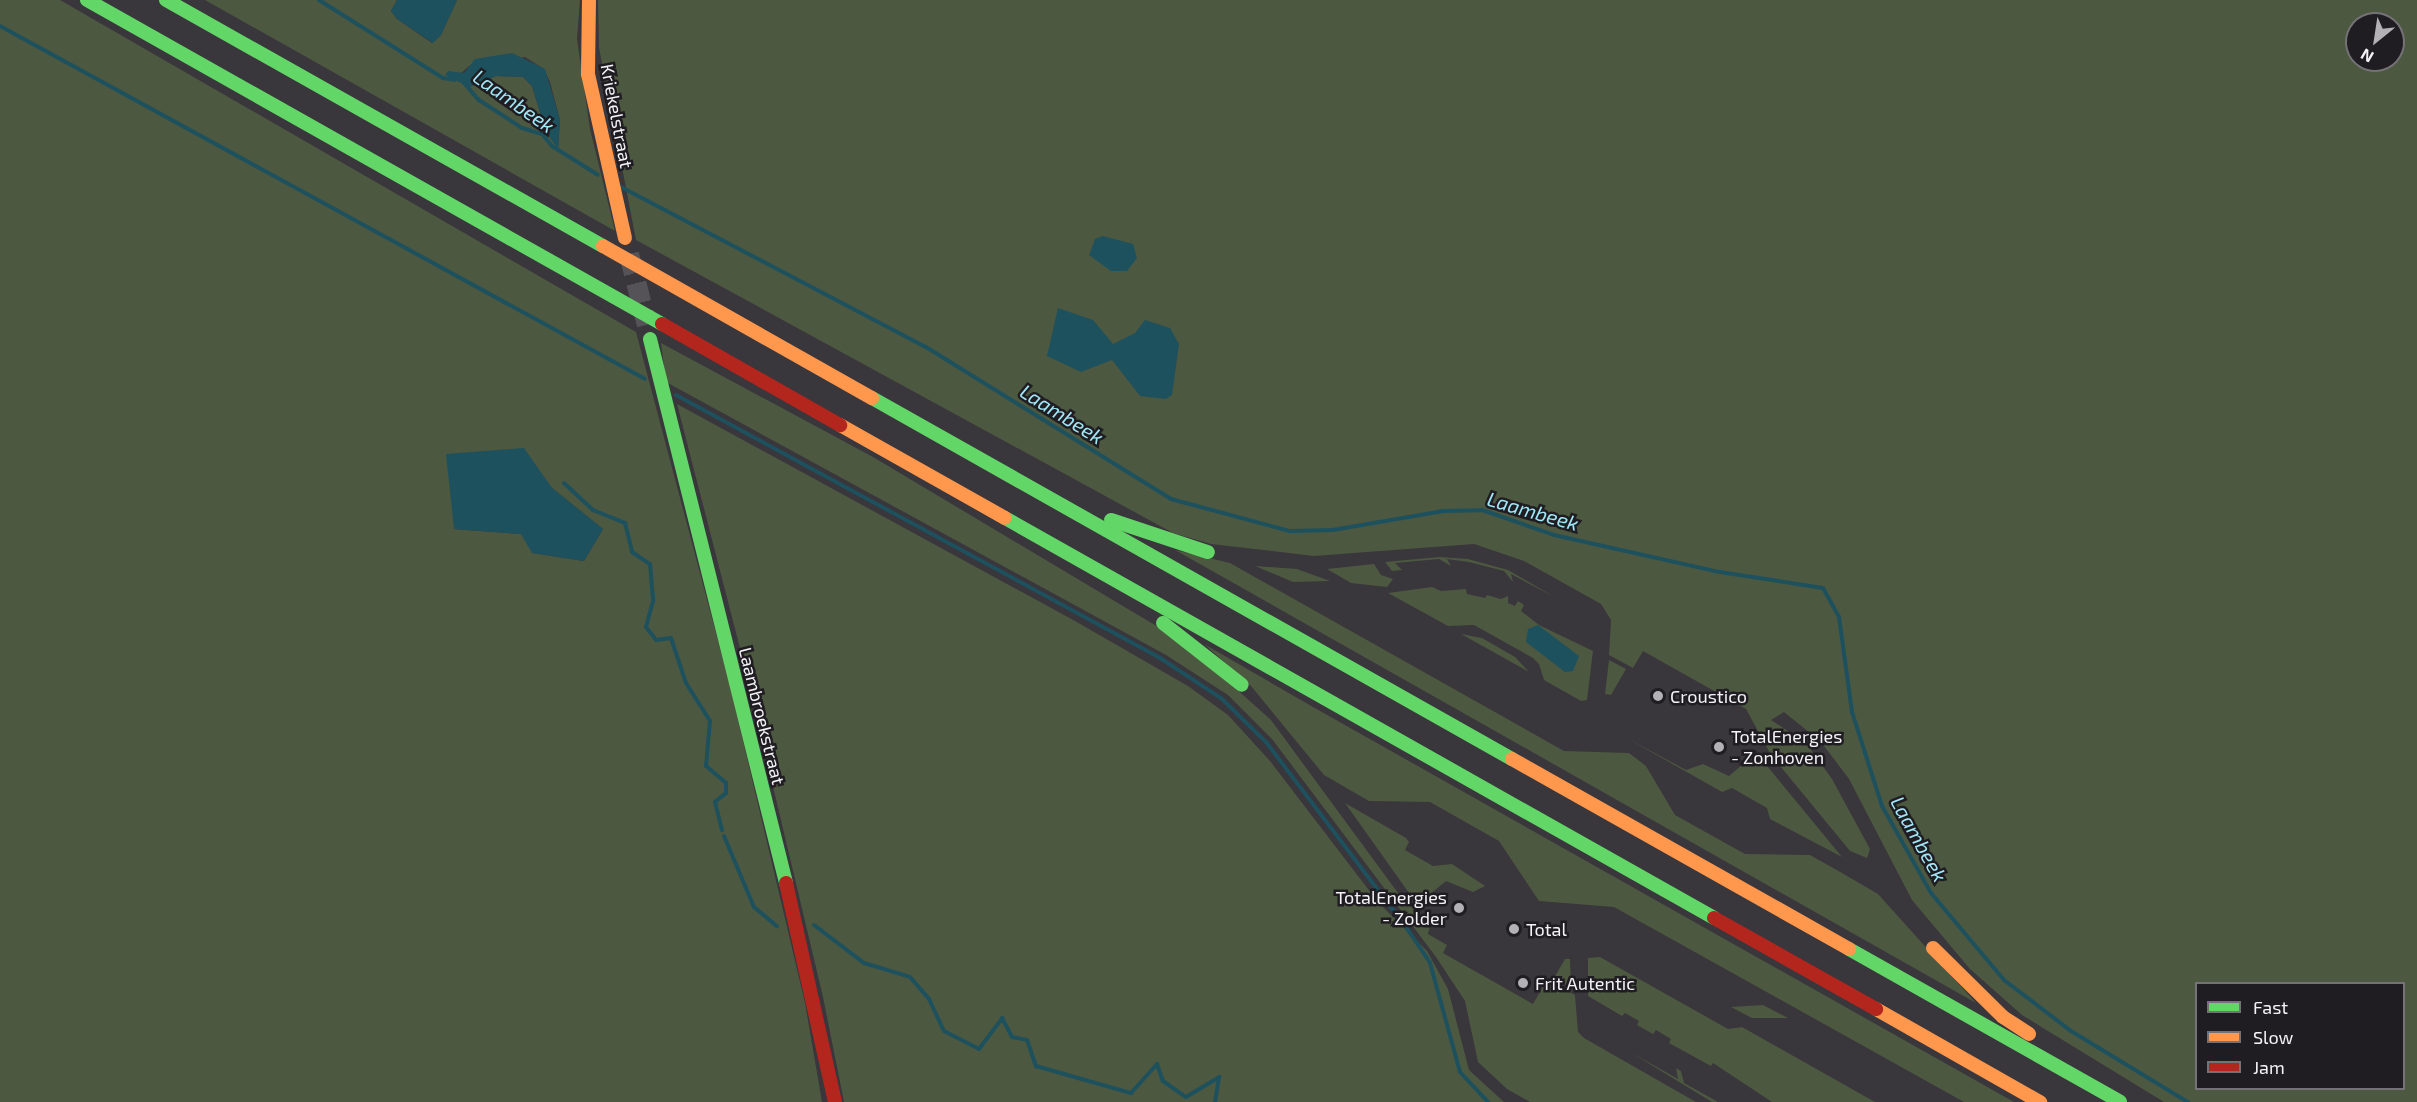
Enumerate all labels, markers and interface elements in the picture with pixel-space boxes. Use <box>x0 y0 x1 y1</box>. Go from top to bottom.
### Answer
north arrow <box>2345 12 2405 72</box>
text: N <box>2357 45 2377 67</box>
street label: Kriekelstraat <box>596 62 638 170</box>
water label: Laambeek <box>469 64 559 138</box>
water label: Laambeek <box>1016 379 1108 449</box>
water label: Laambeek <box>1485 487 1581 535</box>
street label: Laambroekstraat <box>734 645 790 787</box>
place label: Croustico <box>1670 685 1747 707</box>
marker: Croustico <box>1651 689 1665 703</box>
place label: TotalEnergies - Zonhoven <box>1731 726 1842 768</box>
marker: TotalEnergies - Zonhoven <box>1712 740 1726 754</box>
water label: Laambeek <box>1886 792 1952 886</box>
place label: TotalEnergies - Zolder <box>1336 887 1447 930</box>
marker: TotalEnergies - Zolder <box>1452 901 1466 915</box>
place label: Total <box>1526 918 1567 940</box>
marker: Total <box>1507 922 1521 936</box>
place label: Frit Autentic <box>1535 972 1636 994</box>
marker: Frit Autentic <box>1516 976 1530 990</box>
legend <box>2195 982 2405 1090</box>
text: Fast <box>2253 996 2288 1018</box>
text: Slow <box>2253 1026 2293 1048</box>
text: Jam <box>2253 1056 2285 1078</box>

